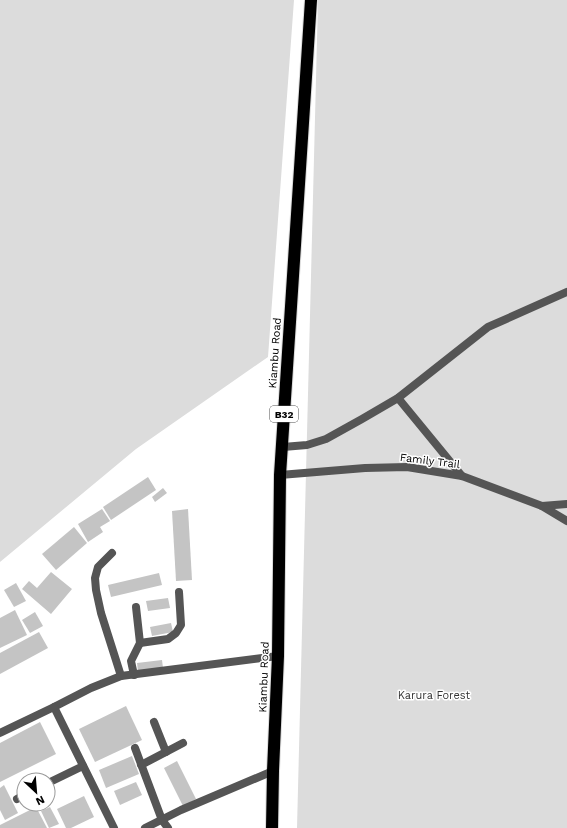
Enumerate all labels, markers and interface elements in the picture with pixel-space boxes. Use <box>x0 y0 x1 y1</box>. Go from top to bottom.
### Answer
street label: Kiambu Road <box>266 317 284 389</box>
road number: B32 <box>270 406 298 422</box>
street label: Family Trail <box>399 451 461 471</box>
street label: Kiambu Road <box>256 641 272 713</box>
park label: Karura Forest <box>398 689 471 702</box>
north arrow <box>16 772 56 812</box>
text: N <box>34 793 47 808</box>

